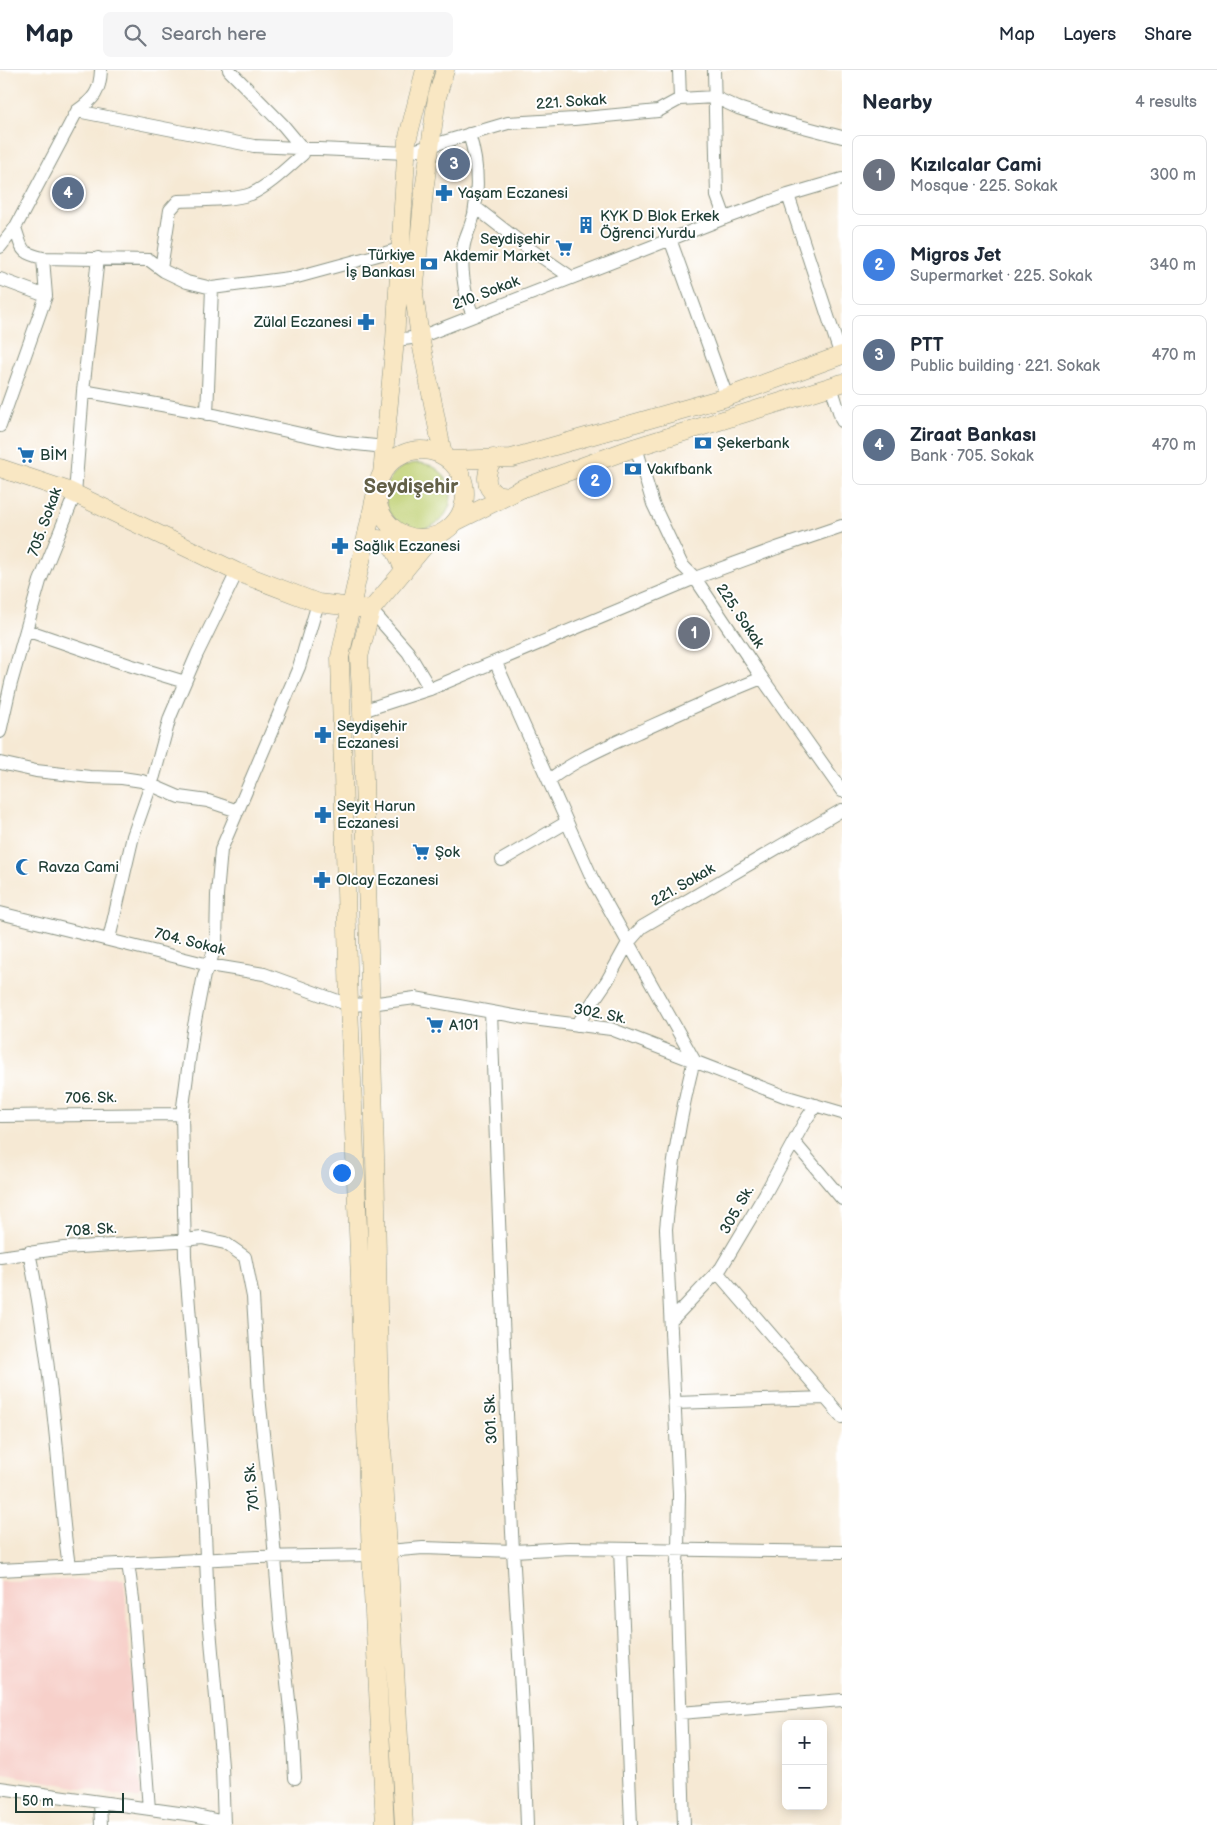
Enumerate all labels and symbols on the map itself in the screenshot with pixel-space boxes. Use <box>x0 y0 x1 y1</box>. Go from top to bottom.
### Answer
street label: 221. Sokak <box>535 90 607 114</box>
pin: 3 <box>438 145 470 183</box>
pin: 4 <box>52 174 84 212</box>
pharmacy icon: Yaşam Eczanesi <box>434 183 454 203</box>
place label: Yaşam Eczanesi <box>457 184 568 203</box>
place label: KYK D Blok Erkek Öğrenci Yurdu <box>600 207 720 243</box>
building icon: KYK D Blok Erkek Öğrenci Yurdu <box>576 215 596 235</box>
place label: Seydişehir Akdemir Market <box>443 230 551 266</box>
supermarket icon: Seydişehir Akdemir Market <box>554 238 574 258</box>
place label: Türkiye İş Bankası <box>345 246 415 282</box>
bank icon: Türkiye İş Bankası <box>419 254 439 274</box>
street label: 210. Sokak <box>450 271 523 314</box>
pharmacy icon: Zülal Eczanesi <box>356 312 376 332</box>
place label: Zülal Eczanesi <box>253 313 352 332</box>
bank icon: Şekerbank <box>693 433 713 453</box>
place label: Şekerbank <box>717 434 790 453</box>
supermarket icon: BİM <box>16 445 36 465</box>
place label: BİM <box>40 446 68 465</box>
bank icon: Vakıfbank <box>623 459 643 479</box>
place label: Vakıfbank <box>647 460 713 479</box>
pin: 2 <box>579 462 611 500</box>
district label: Seydişehir <box>364 475 459 499</box>
street label: 705. Sokak <box>24 484 66 559</box>
pharmacy icon: Sağlık Eczanesi <box>330 536 350 556</box>
place label: Sağlık Eczanesi <box>354 537 460 556</box>
street label: 225. Sokak <box>712 580 769 652</box>
pin: 1 <box>678 614 710 652</box>
place label: Seydişehir Eczanesi <box>337 717 407 753</box>
pharmacy icon: Seydişehir Eczanesi <box>313 725 333 745</box>
place label: Seyit Harun Eczanesi <box>337 797 415 833</box>
pharmacy icon: Seyit Harun Eczanesi <box>313 805 333 825</box>
supermarket icon: Şok <box>411 842 431 862</box>
place label: Şok <box>435 843 461 862</box>
mosque icon: Ravza Cami <box>14 857 34 877</box>
place label: Ravza Cami <box>38 858 119 877</box>
street label: 221. Sokak <box>648 859 719 911</box>
pharmacy icon: Olcay Eczanesi <box>312 870 332 890</box>
place label: Olcay Eczanesi <box>336 871 439 890</box>
street label: 704. Sokak <box>153 924 228 960</box>
street label: 302. Sk. <box>572 1000 628 1028</box>
supermarket icon: A101 <box>425 1015 445 1035</box>
place label: A101 <box>449 1016 479 1035</box>
street label: 706. Sk. <box>65 1088 117 1108</box>
your location <box>329 1160 355 1186</box>
street label: 305. Sk. <box>716 1182 759 1238</box>
street label: 708. Sk. <box>65 1219 117 1241</box>
street label: 301. Sk. <box>480 1393 502 1445</box>
street label: 701. Sk. <box>240 1462 264 1512</box>
scale bar <box>15 1790 124 1813</box>

